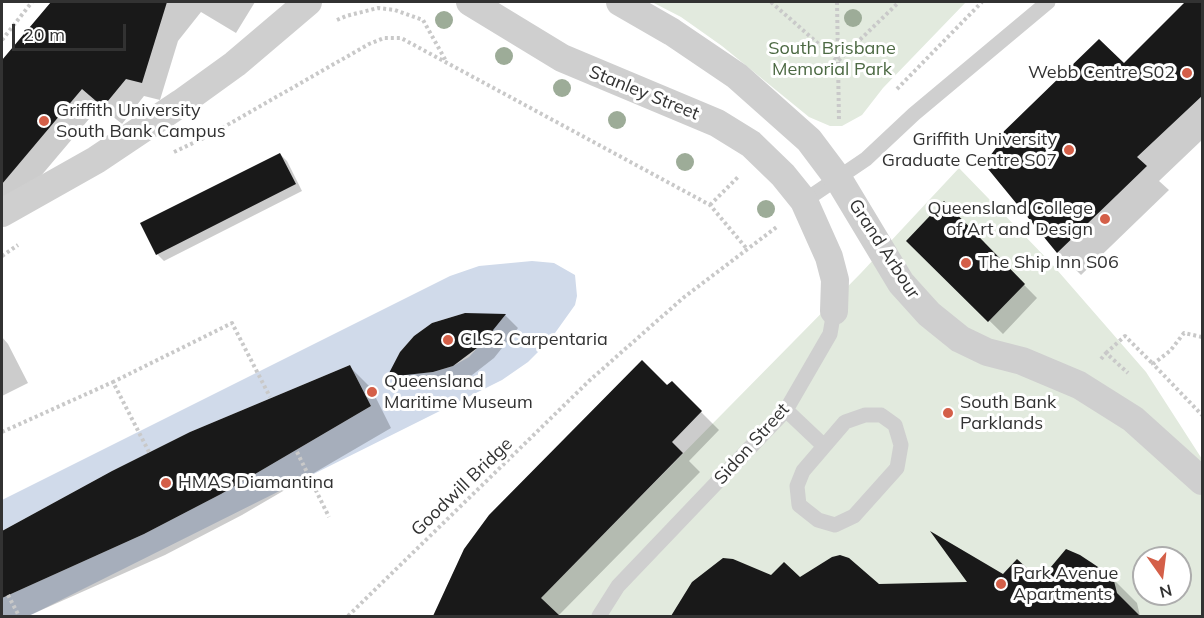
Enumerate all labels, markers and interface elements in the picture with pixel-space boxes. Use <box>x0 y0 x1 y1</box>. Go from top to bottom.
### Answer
scale bar <box>15 12 129 50</box>
text: 20 m <box>23 23 65 46</box>
park label: South Brisbane Memorial Park <box>768 38 896 80</box>
street label: Stanley Street <box>586 61 702 125</box>
place label: Webb Centre S02 <box>1028 62 1175 84</box>
marker: Webb Centre S02 <box>1180 66 1194 80</box>
place label: Griffith University South Bank Campus <box>56 100 226 142</box>
marker: Griffith University South Bank Campus <box>37 114 51 128</box>
place label: Griffith University Graduate Centre S07 <box>882 129 1057 172</box>
marker: Griffith University Graduate Centre S07 <box>1062 143 1076 157</box>
street label: Grand Arbour <box>844 195 924 303</box>
place label: Queensland College of Art and Design <box>928 198 1093 240</box>
marker: Queensland College of Art and Design <box>1098 212 1112 226</box>
place label: The Ship Inn S06 <box>978 252 1119 274</box>
marker: The Ship Inn S06 <box>959 256 973 270</box>
place label: CLS2 Carpentaria <box>460 329 608 351</box>
marker: CLS2 Carpentaria <box>441 333 455 347</box>
place label: Queensland Maritime Museum <box>384 371 533 413</box>
marker: Queensland Maritime Museum <box>365 385 379 399</box>
place label: South Bank Parklands <box>960 392 1056 434</box>
street label: Sidon Street <box>710 399 794 489</box>
marker: South Bank Parklands <box>941 406 955 420</box>
street label: Goodwill Bridge <box>407 433 517 541</box>
place label: HMAS Diamantina <box>178 472 334 494</box>
marker: HMAS Diamantina <box>159 476 173 490</box>
north arrow <box>1132 546 1192 606</box>
place label: Park Avenue Apartments <box>1013 563 1118 606</box>
marker: Park Avenue Apartments <box>994 577 1008 591</box>
text: N <box>1158 580 1174 603</box>

